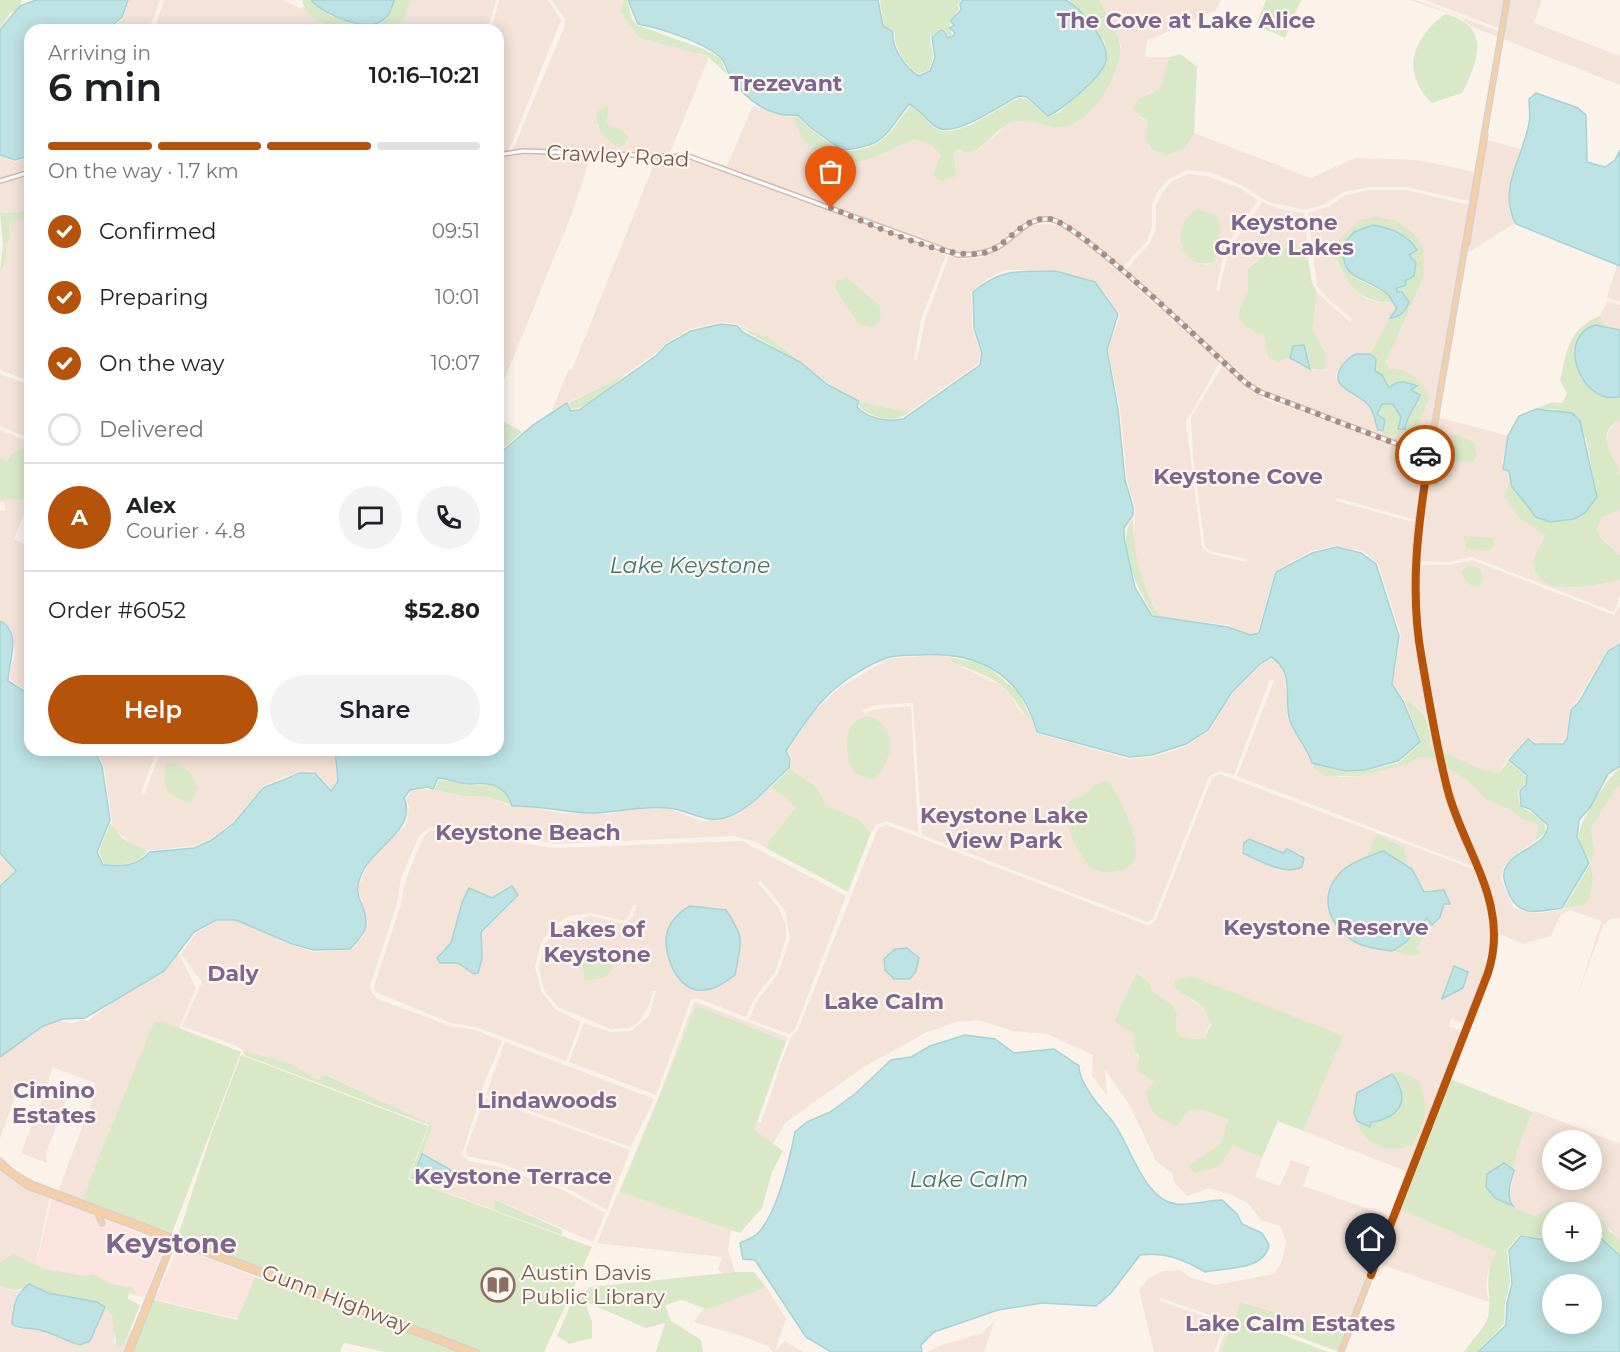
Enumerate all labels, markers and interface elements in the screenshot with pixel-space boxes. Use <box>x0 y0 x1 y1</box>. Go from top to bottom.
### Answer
district label: The Cove at Lake Alice <box>1057 7 1315 34</box>
text: Arriving in <box>48 41 151 65</box>
text: 10:16–10:21 <box>369 62 480 89</box>
text: 6 min <box>48 63 162 111</box>
district label: Trezevant <box>730 70 843 97</box>
street label: Crawley Road <box>546 139 690 172</box>
pin <box>805 146 856 208</box>
icon: bag <box>814 155 847 188</box>
text: On the way · 1.7 km <box>48 159 239 183</box>
district label: Keystone Grove Lakes <box>1214 209 1354 261</box>
icon: check <box>48 215 81 248</box>
text: Confirmed <box>99 218 216 245</box>
text: 09:51 <box>432 219 480 243</box>
icon: check <box>48 281 81 314</box>
text: Preparing <box>99 284 208 311</box>
text: 10:01 <box>435 285 480 309</box>
icon: check <box>48 347 81 380</box>
text: On the way <box>99 350 224 377</box>
text: 10:07 <box>430 351 480 375</box>
text: Delivered <box>99 416 204 443</box>
courier <box>1395 425 1455 485</box>
icon: car <box>1409 439 1442 472</box>
district label: Keystone Cove <box>1153 463 1323 490</box>
button: chat <box>339 486 402 549</box>
button: phone <box>417 486 480 549</box>
text: Alex <box>126 492 176 519</box>
text: A <box>71 504 88 531</box>
text: Courier · 4.8 <box>126 519 245 543</box>
water label: Lake Keystone <box>610 552 770 579</box>
text: Order #6052 <box>48 597 186 624</box>
text: $52.80 <box>404 597 480 624</box>
button: Help <box>48 675 258 744</box>
button: Share <box>270 675 480 744</box>
district label: Keystone Lake View Park <box>920 802 1088 854</box>
district label: Keystone Beach <box>435 819 621 846</box>
district label: Keystone Reserve <box>1223 914 1429 941</box>
district label: Lakes of Keystone <box>543 916 651 968</box>
district label: Daly <box>207 960 260 987</box>
district label: Lake Calm <box>824 988 944 1015</box>
district label: Cimino Estates <box>12 1077 96 1129</box>
district label: Lindawoods <box>477 1087 617 1114</box>
map controls <box>1542 1130 1602 1334</box>
button: layers <box>1542 1130 1602 1190</box>
district label: Keystone Terrace <box>414 1163 612 1190</box>
water label: Lake Calm <box>910 1166 1028 1193</box>
button: + <box>1542 1202 1602 1262</box>
pin <box>1345 1213 1396 1275</box>
icon: home <box>1354 1222 1387 1255</box>
district label: Keystone <box>105 1227 237 1260</box>
street label: Gunn Highway <box>259 1259 414 1339</box>
place label: Austin Davis Public Library <box>521 1260 666 1309</box>
library icon: Austin Davis Public Library <box>480 1267 516 1303</box>
button: − <box>1542 1274 1602 1334</box>
district label: Lake Calm Estates <box>1185 1310 1395 1337</box>

